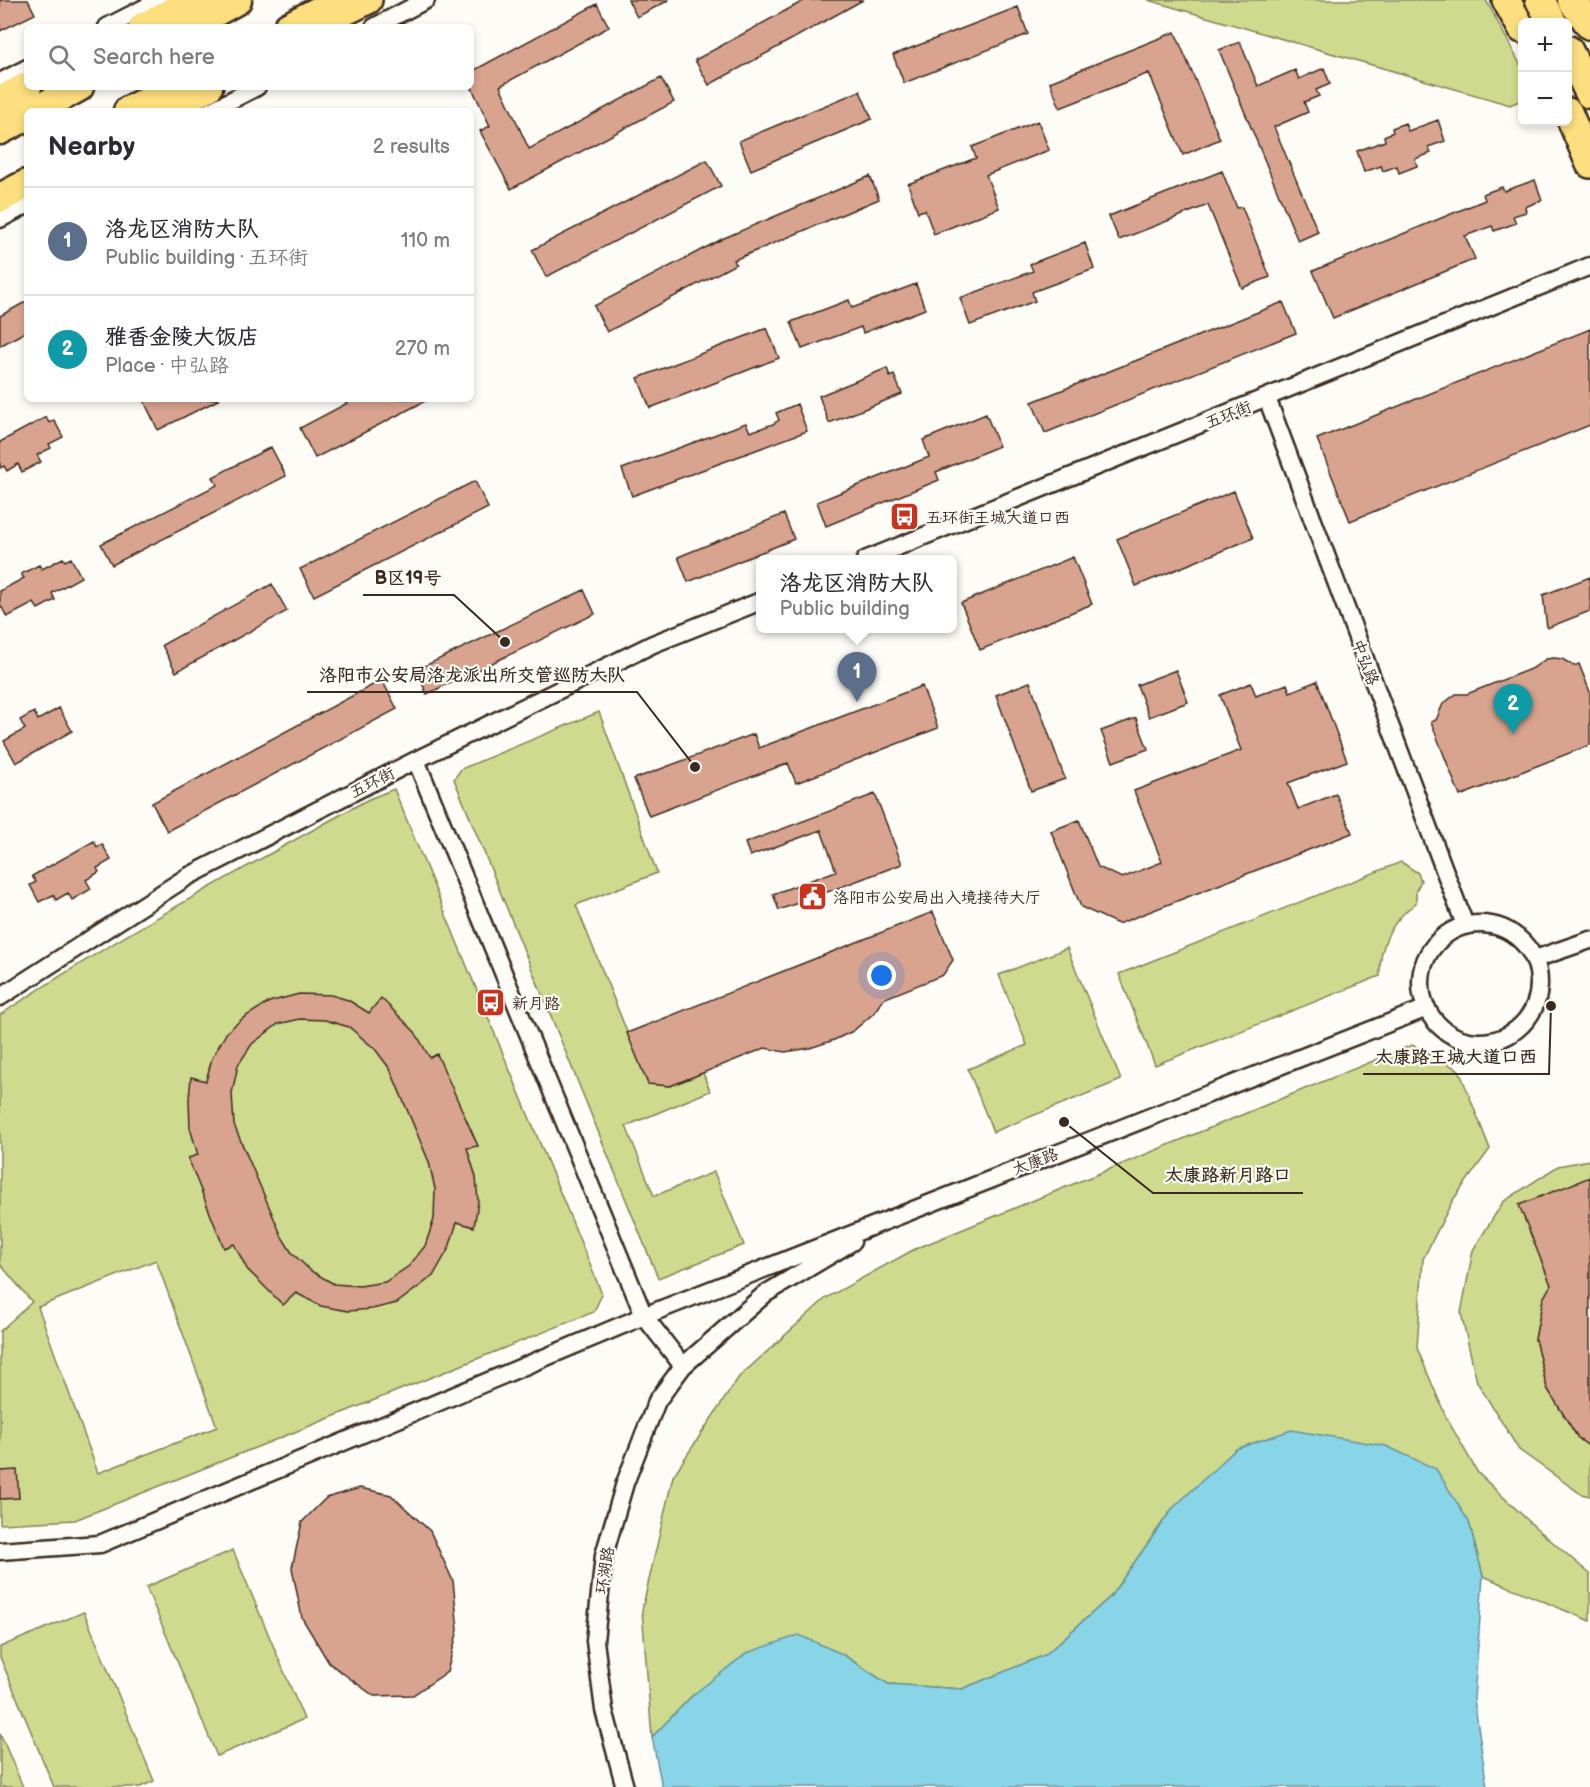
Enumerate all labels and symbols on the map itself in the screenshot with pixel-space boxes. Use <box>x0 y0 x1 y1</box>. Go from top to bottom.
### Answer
street label: 五环街 <box>1203 398 1254 433</box>
bus stop icon: 五环街王城大道口西 <box>889 501 921 533</box>
place label: 五环街王城大道口西 <box>926 509 1070 528</box>
callout: B区19号 <box>363 559 454 595</box>
text: B区19号 <box>375 568 441 589</box>
street label: 中弘路 <box>1347 637 1382 688</box>
pin: 1 <box>838 652 876 702</box>
callout: 洛阳市公安局洛龙派出所交管巡防大队 <box>307 656 637 692</box>
text: 洛阳市公安局洛龙派出所交管巡防大队 <box>319 665 625 686</box>
pin: 2 <box>1494 684 1532 734</box>
street label: 五环街 <box>347 764 398 803</box>
public building icon: 洛阳市公安局出入境接待大厅 <box>796 881 828 913</box>
place label: 洛阳市公安局出入境接待大厅 <box>833 889 1041 908</box>
your location <box>867 961 896 990</box>
bus stop icon: 新月路 <box>475 987 507 1019</box>
place label: 新月路 <box>512 995 560 1014</box>
callout: 太康路王城大道口西 <box>1363 1038 1549 1074</box>
text: 太康路王城大道口西 <box>1375 1047 1537 1068</box>
street label: 太康路 <box>1010 1145 1061 1180</box>
callout: 太康路新月路口 <box>1153 1157 1303 1193</box>
text: 太康路新月路口 <box>1165 1165 1291 1186</box>
street label: 环湖路 <box>592 1545 619 1595</box>

